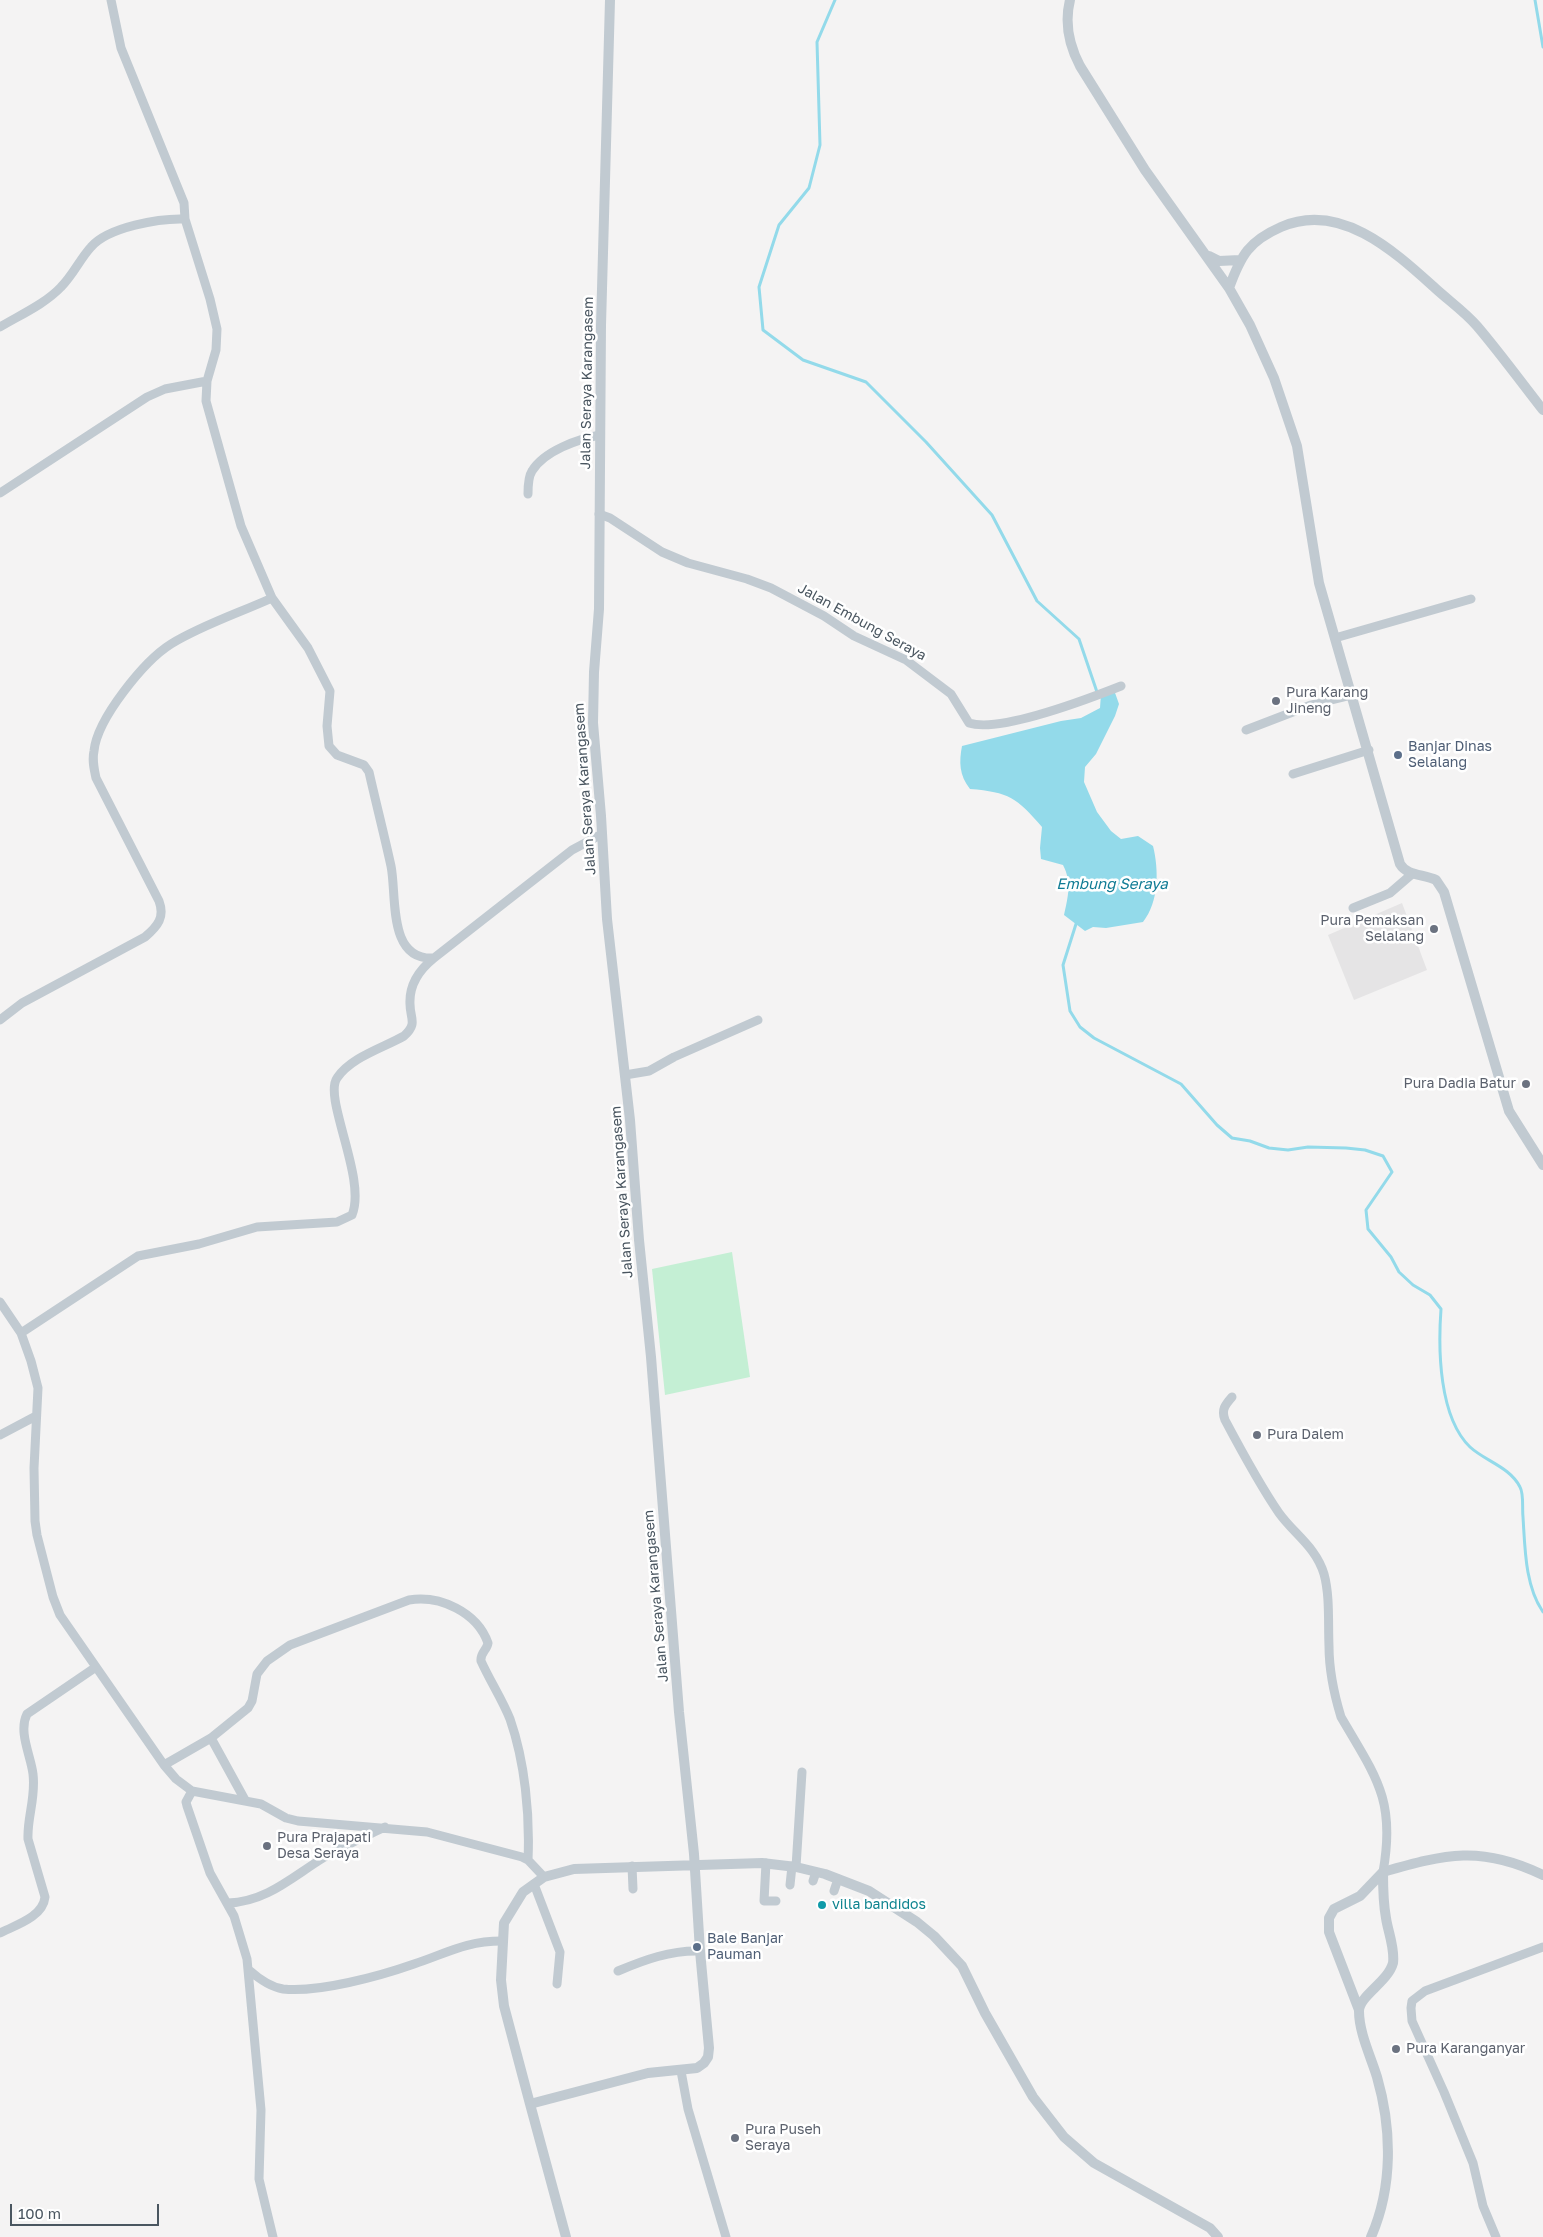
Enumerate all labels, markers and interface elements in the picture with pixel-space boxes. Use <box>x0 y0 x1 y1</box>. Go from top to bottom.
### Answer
street label: Jalan Seraya Karangasem <box>577 296 597 470</box>
street label: Jalan Embung Seraya <box>795 580 929 664</box>
place label: Pura Karang Jineng <box>1286 685 1368 718</box>
marker: Pura Karang Jineng <box>1270 695 1282 707</box>
street label: Jalan Seraya Karangasem <box>571 702 599 876</box>
place label: Banjar Dinas Selalang <box>1408 739 1492 772</box>
marker: Banjar Dinas Selalang <box>1392 749 1404 761</box>
water label: Embung Seraya <box>1056 875 1168 893</box>
place label: Pura Pemaksan Selalang <box>1320 913 1424 946</box>
marker: Pura Pemaksan Selalang <box>1428 923 1440 935</box>
place label: Pura Dadia Batur <box>1403 1076 1516 1092</box>
marker: Pura Dadia Batur <box>1520 1078 1532 1090</box>
street label: Jalan Seraya Karangasem <box>608 1105 636 1279</box>
place label: Pura Dalem <box>1267 1427 1344 1443</box>
marker: Pura Dalem <box>1251 1429 1263 1441</box>
street label: Jalan Seraya Karangasem <box>640 1509 672 1683</box>
place label: Pura Prajapati Desa Seraya <box>277 1830 371 1862</box>
marker: Pura Prajapati Desa Seraya <box>261 1840 273 1852</box>
place label: villa bandidos <box>832 1897 926 1913</box>
marker: villa bandidos <box>816 1899 828 1911</box>
place label: Bale Banjar Pauman <box>707 1931 783 1964</box>
marker: Bale Banjar Pauman <box>691 1941 703 1953</box>
place label: Pura Karanganyar <box>1406 2041 1525 2057</box>
marker: Pura Karanganyar <box>1390 2043 1402 2055</box>
place label: Pura Puseh Seraya <box>745 2122 821 2154</box>
marker: Pura Puseh Seraya <box>729 2132 741 2144</box>
scale bar <box>12 2194 161 2226</box>
text: 100 m <box>18 2204 61 2222</box>

